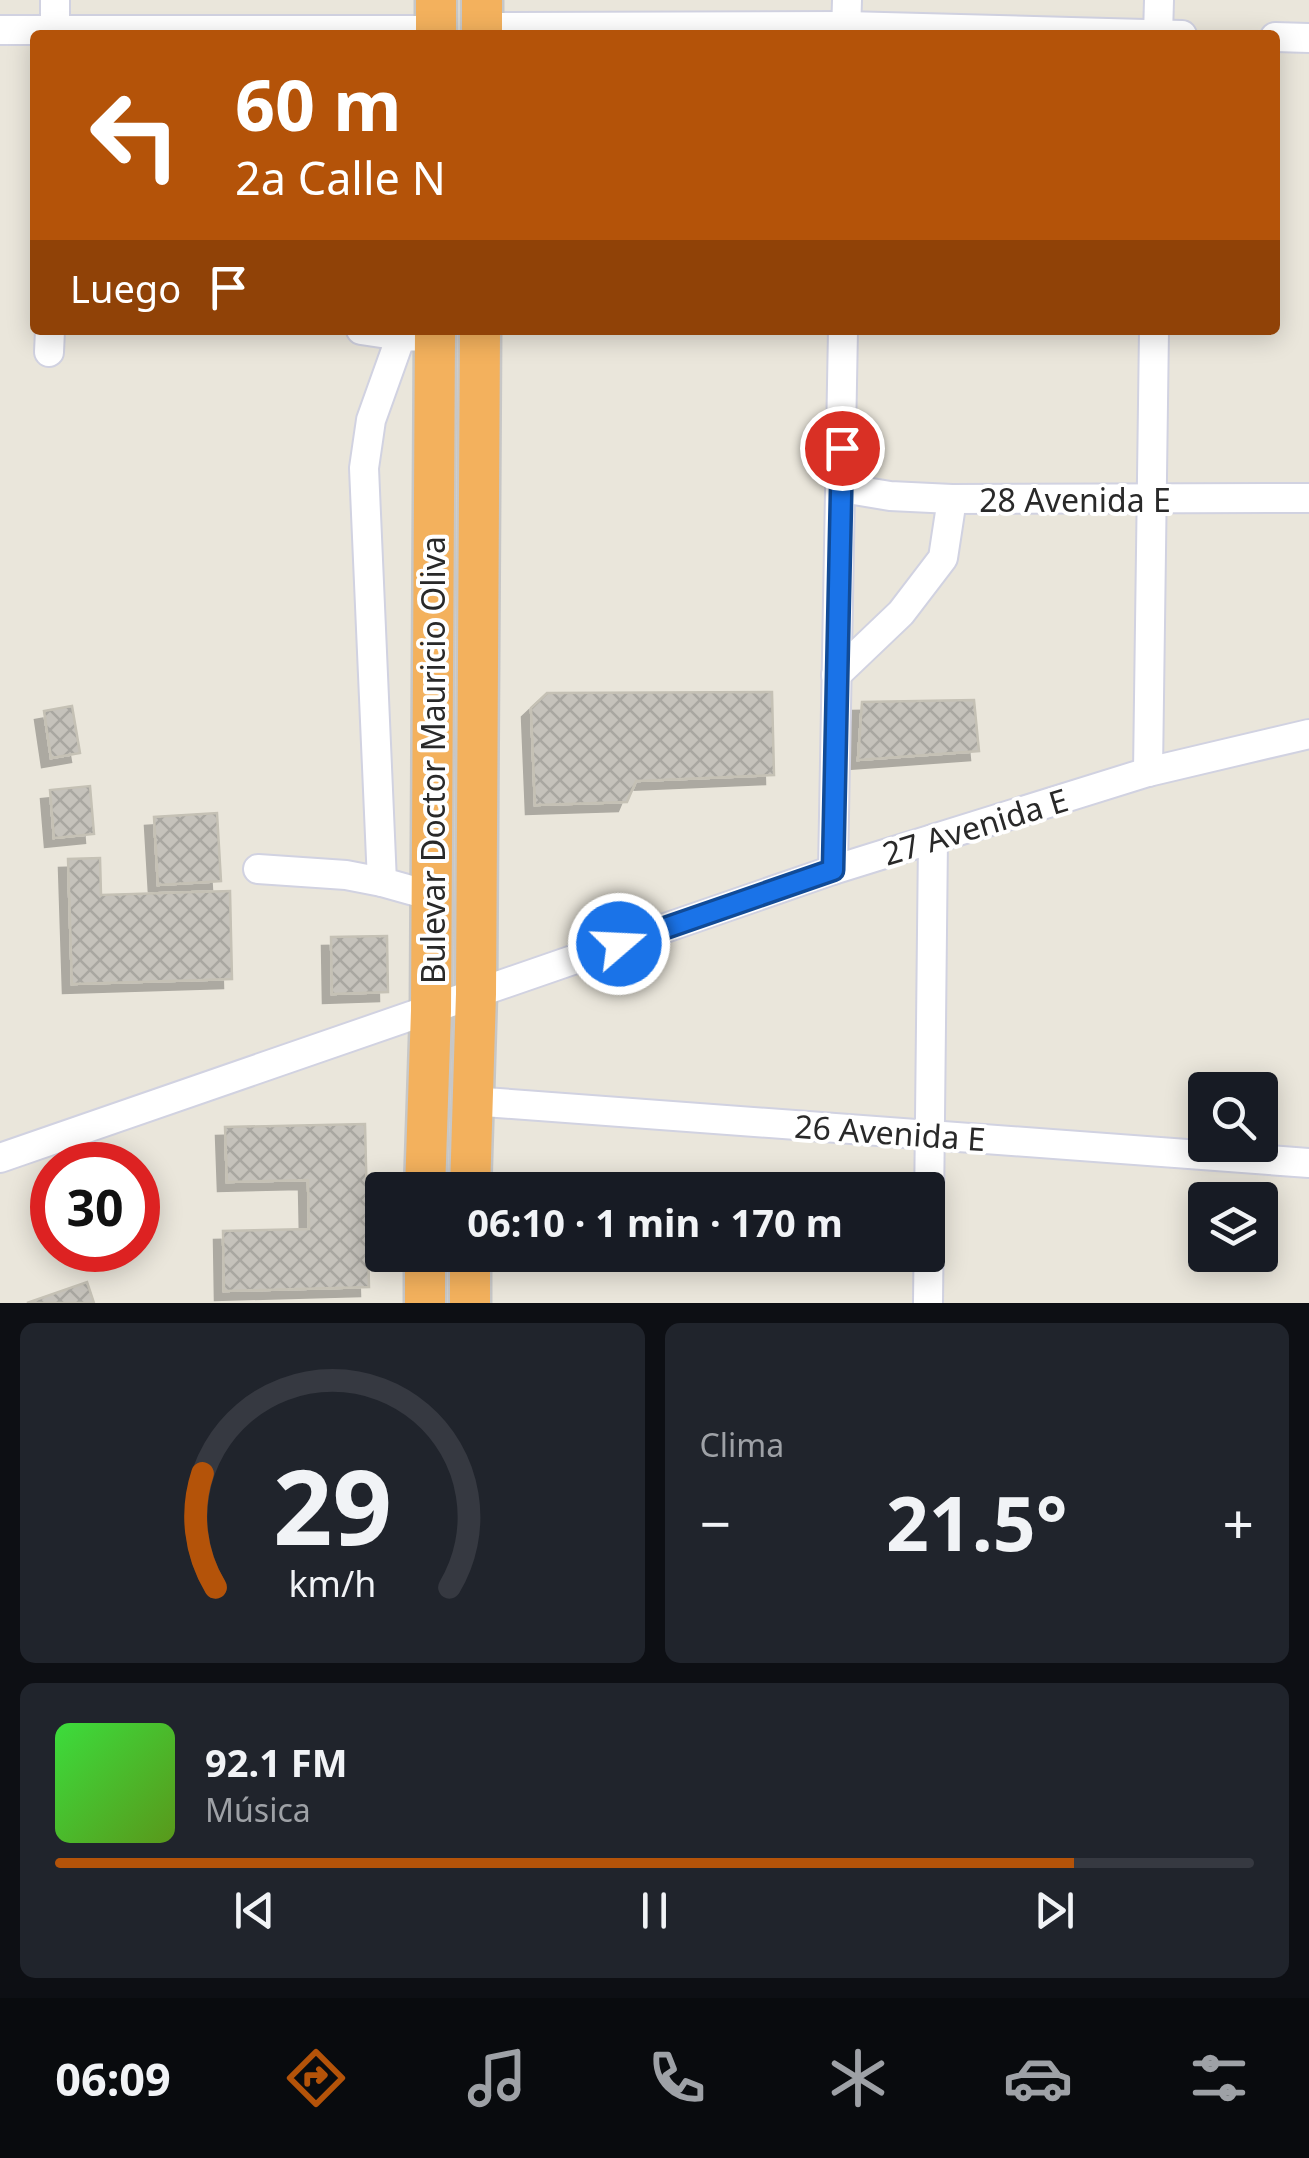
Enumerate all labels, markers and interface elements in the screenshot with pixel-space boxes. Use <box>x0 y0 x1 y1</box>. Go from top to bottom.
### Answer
text: 60 m <box>235 56 402 152</box>
icon: left <box>70 70 200 200</box>
text: 2a Calle N <box>235 147 446 208</box>
icon: arrive <box>201 260 256 315</box>
text: Luego <box>70 262 181 314</box>
pin <box>800 406 885 491</box>
icon: arrive <box>815 421 870 476</box>
street label: 28 Avenida E <box>979 478 1171 521</box>
street label: Bulevar Doctor Mauricio Oliva <box>411 536 454 984</box>
street label: 27 Avenida E <box>877 777 1073 875</box>
position arrow <box>567 892 671 996</box>
map controls <box>1188 1072 1278 1272</box>
button: search <box>1188 1072 1278 1162</box>
street label: 26 Avenida E <box>793 1104 987 1160</box>
speed limit sign: 30 <box>30 1142 160 1272</box>
button: layers <box>1188 1182 1278 1272</box>
text: 06:10 · 1 min · 170 m <box>467 1196 843 1248</box>
text: Clima <box>700 1423 784 1466</box>
text: 29 <box>273 1434 392 1575</box>
text: 21.5° <box>886 1471 1068 1573</box>
text: − <box>700 1485 731 1560</box>
text: + <box>1223 1485 1254 1560</box>
text: km/h <box>288 1559 376 1607</box>
text: 92.1 FM <box>205 1736 347 1788</box>
text: Música <box>205 1788 311 1831</box>
icon: previous <box>227 1883 282 1938</box>
icon: pause <box>627 1883 682 1938</box>
icon: next <box>1027 1883 1082 1938</box>
icon: directions <box>281 2043 351 2113</box>
icon: music <box>462 2043 532 2113</box>
icon: phone <box>642 2043 712 2113</box>
icon: climate <box>823 2043 893 2113</box>
icon: car <box>1003 2043 1073 2113</box>
icon: filters <box>1184 2043 1254 2113</box>
text: 06:09 <box>55 2048 171 2109</box>

